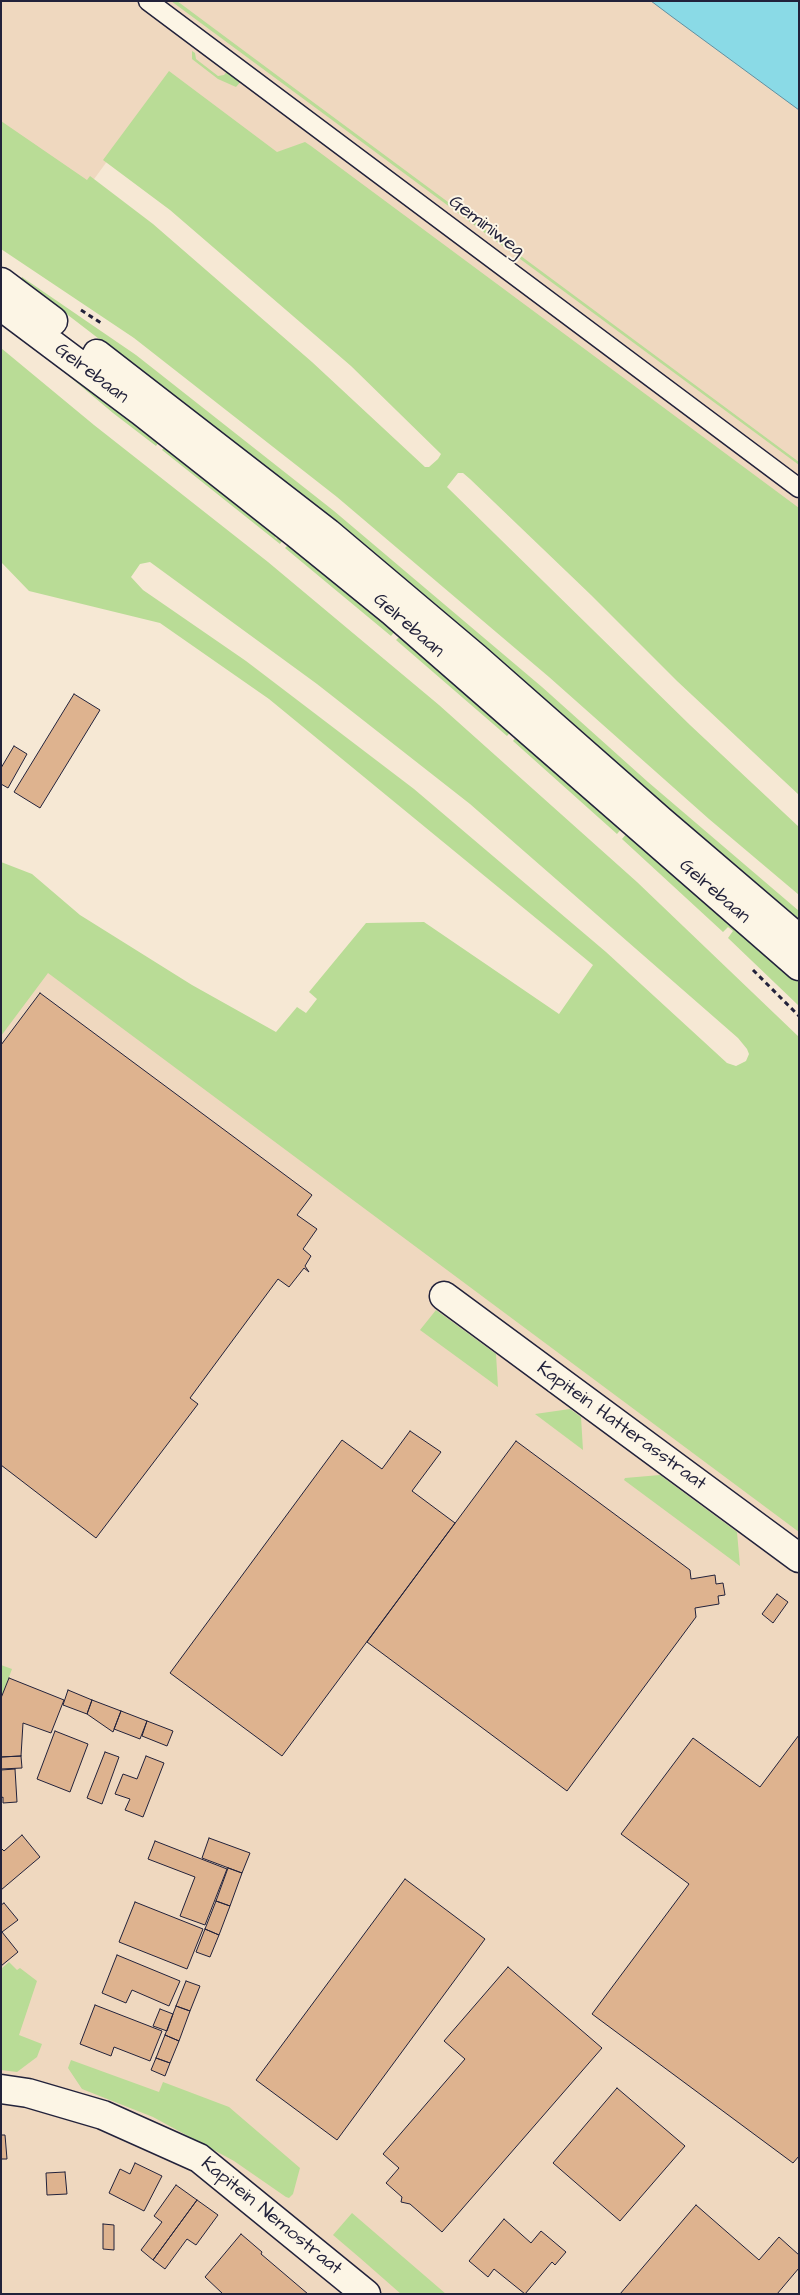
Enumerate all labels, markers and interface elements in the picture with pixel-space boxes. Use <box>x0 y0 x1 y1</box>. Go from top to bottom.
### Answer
street label: Geminiweg <box>444 191 528 263</box>
street label: Gelrebaan <box>50 339 132 409</box>
street label: Gelrebaan <box>368 589 448 663</box>
street label: Gelrebaan <box>674 855 754 929</box>
street label: Kapitein Hatterasstraat <box>532 1358 710 1496</box>
street label: Kapitein Nemostraat <box>196 2153 346 2281</box>

